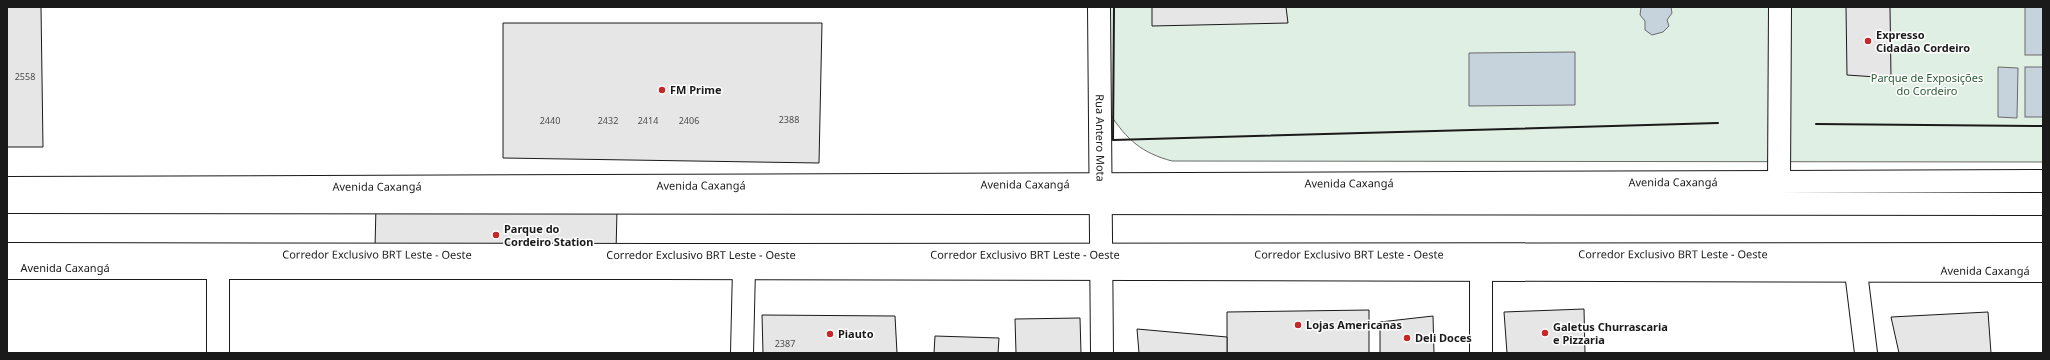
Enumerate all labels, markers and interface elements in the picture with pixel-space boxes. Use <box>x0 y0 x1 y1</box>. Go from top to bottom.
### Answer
place label: Expresso Cidadão Cordeiro <box>1876 27 1970 55</box>
marker: Expresso Cidadão Cordeiro <box>1863 36 1873 46</box>
house number: 2558 <box>15 70 35 83</box>
park label: Parque de Exposições do Cordeiro <box>1871 70 1983 98</box>
place label: FM Prime <box>670 82 722 97</box>
marker: FM Prime <box>657 85 667 95</box>
street label: Rua Antero Mota <box>1093 94 1109 182</box>
house number: 2388 <box>779 113 799 126</box>
house number: 2440 <box>540 114 560 127</box>
house number: 2432 <box>598 114 618 127</box>
house number: 2414 <box>638 114 658 127</box>
house number: 2406 <box>679 114 699 127</box>
street label: Avenida Caxangá <box>1628 174 1718 189</box>
street label: Avenida Caxangá <box>1304 175 1394 191</box>
street label: Avenida Caxangá <box>980 176 1070 192</box>
street label: Avenida Caxangá <box>656 177 746 193</box>
street label: Avenida Caxangá <box>332 179 422 194</box>
place label: Parque do Cordeiro Station <box>504 221 593 249</box>
marker: Parque do Cordeiro Station <box>491 230 501 240</box>
street label: Corredor Exclusivo BRT Leste - Oeste <box>282 246 472 262</box>
street label: Corredor Exclusivo BRT Leste - Oeste <box>1254 246 1444 262</box>
street label: Corredor Exclusivo BRT Leste - Oeste <box>1578 246 1768 261</box>
street label: Corredor Exclusivo BRT Leste - Oeste <box>606 247 796 262</box>
street label: Corredor Exclusivo BRT Leste - Oeste <box>930 247 1120 262</box>
street label: Avenida Caxangá <box>20 260 110 275</box>
street label: Avenida Caxangá <box>1940 263 2030 278</box>
place label: Lojas Americanas <box>1306 317 1402 332</box>
place label: Galetus Churrascaria e Pizzaria <box>1553 319 1668 347</box>
marker: Lojas Americanas <box>1293 320 1303 330</box>
place label: Piauto <box>838 326 874 341</box>
marker: Galetus Churrascaria e Pizzaria <box>1540 328 1550 338</box>
marker: Piauto <box>825 329 835 339</box>
place label: Deli Doces <box>1415 330 1472 345</box>
marker: Deli Doces <box>1402 333 1412 343</box>
house number: 2387 <box>775 337 795 350</box>

